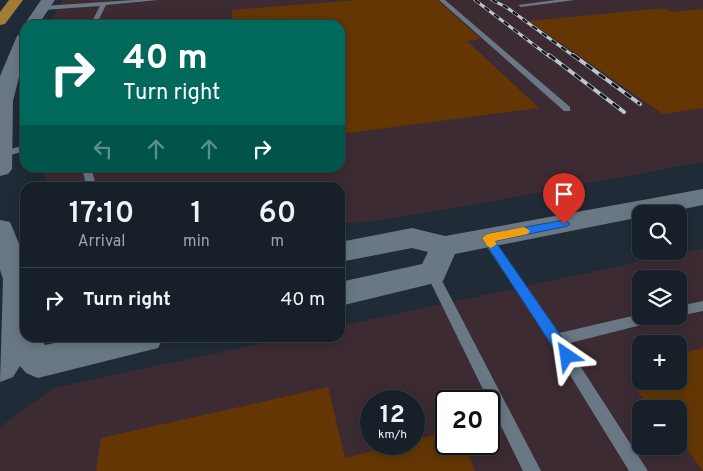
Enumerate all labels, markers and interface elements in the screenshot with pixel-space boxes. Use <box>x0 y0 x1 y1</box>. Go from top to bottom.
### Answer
text: 40 m <box>123 37 208 81</box>
icon: right <box>40 40 105 105</box>
text: Turn right <box>123 80 220 107</box>
icon: left <box>89 135 117 163</box>
icon: ahead <box>142 135 170 163</box>
icon: ahead <box>195 135 223 163</box>
icon: right <box>248 135 276 163</box>
pin <box>543 173 585 224</box>
icon: arrive <box>550 180 578 208</box>
text: 17:10 <box>69 196 134 233</box>
text: 1 <box>191 196 202 233</box>
text: 60 <box>258 196 296 233</box>
map controls <box>632 205 687 455</box>
button: search <box>632 205 687 260</box>
text: Arrival <box>78 232 125 252</box>
text: min <box>183 232 210 252</box>
text: m <box>271 232 284 252</box>
button: layers <box>632 270 687 325</box>
icon: right <box>40 286 68 314</box>
text: Turn right <box>83 288 171 312</box>
text: 40 m <box>280 288 325 312</box>
position arrow <box>540 329 592 381</box>
button: + <box>632 335 687 390</box>
speed limit sign: 20 <box>435 390 500 455</box>
text: 12 <box>380 400 405 432</box>
button: − <box>632 400 687 455</box>
text: km/h <box>378 427 407 443</box>

